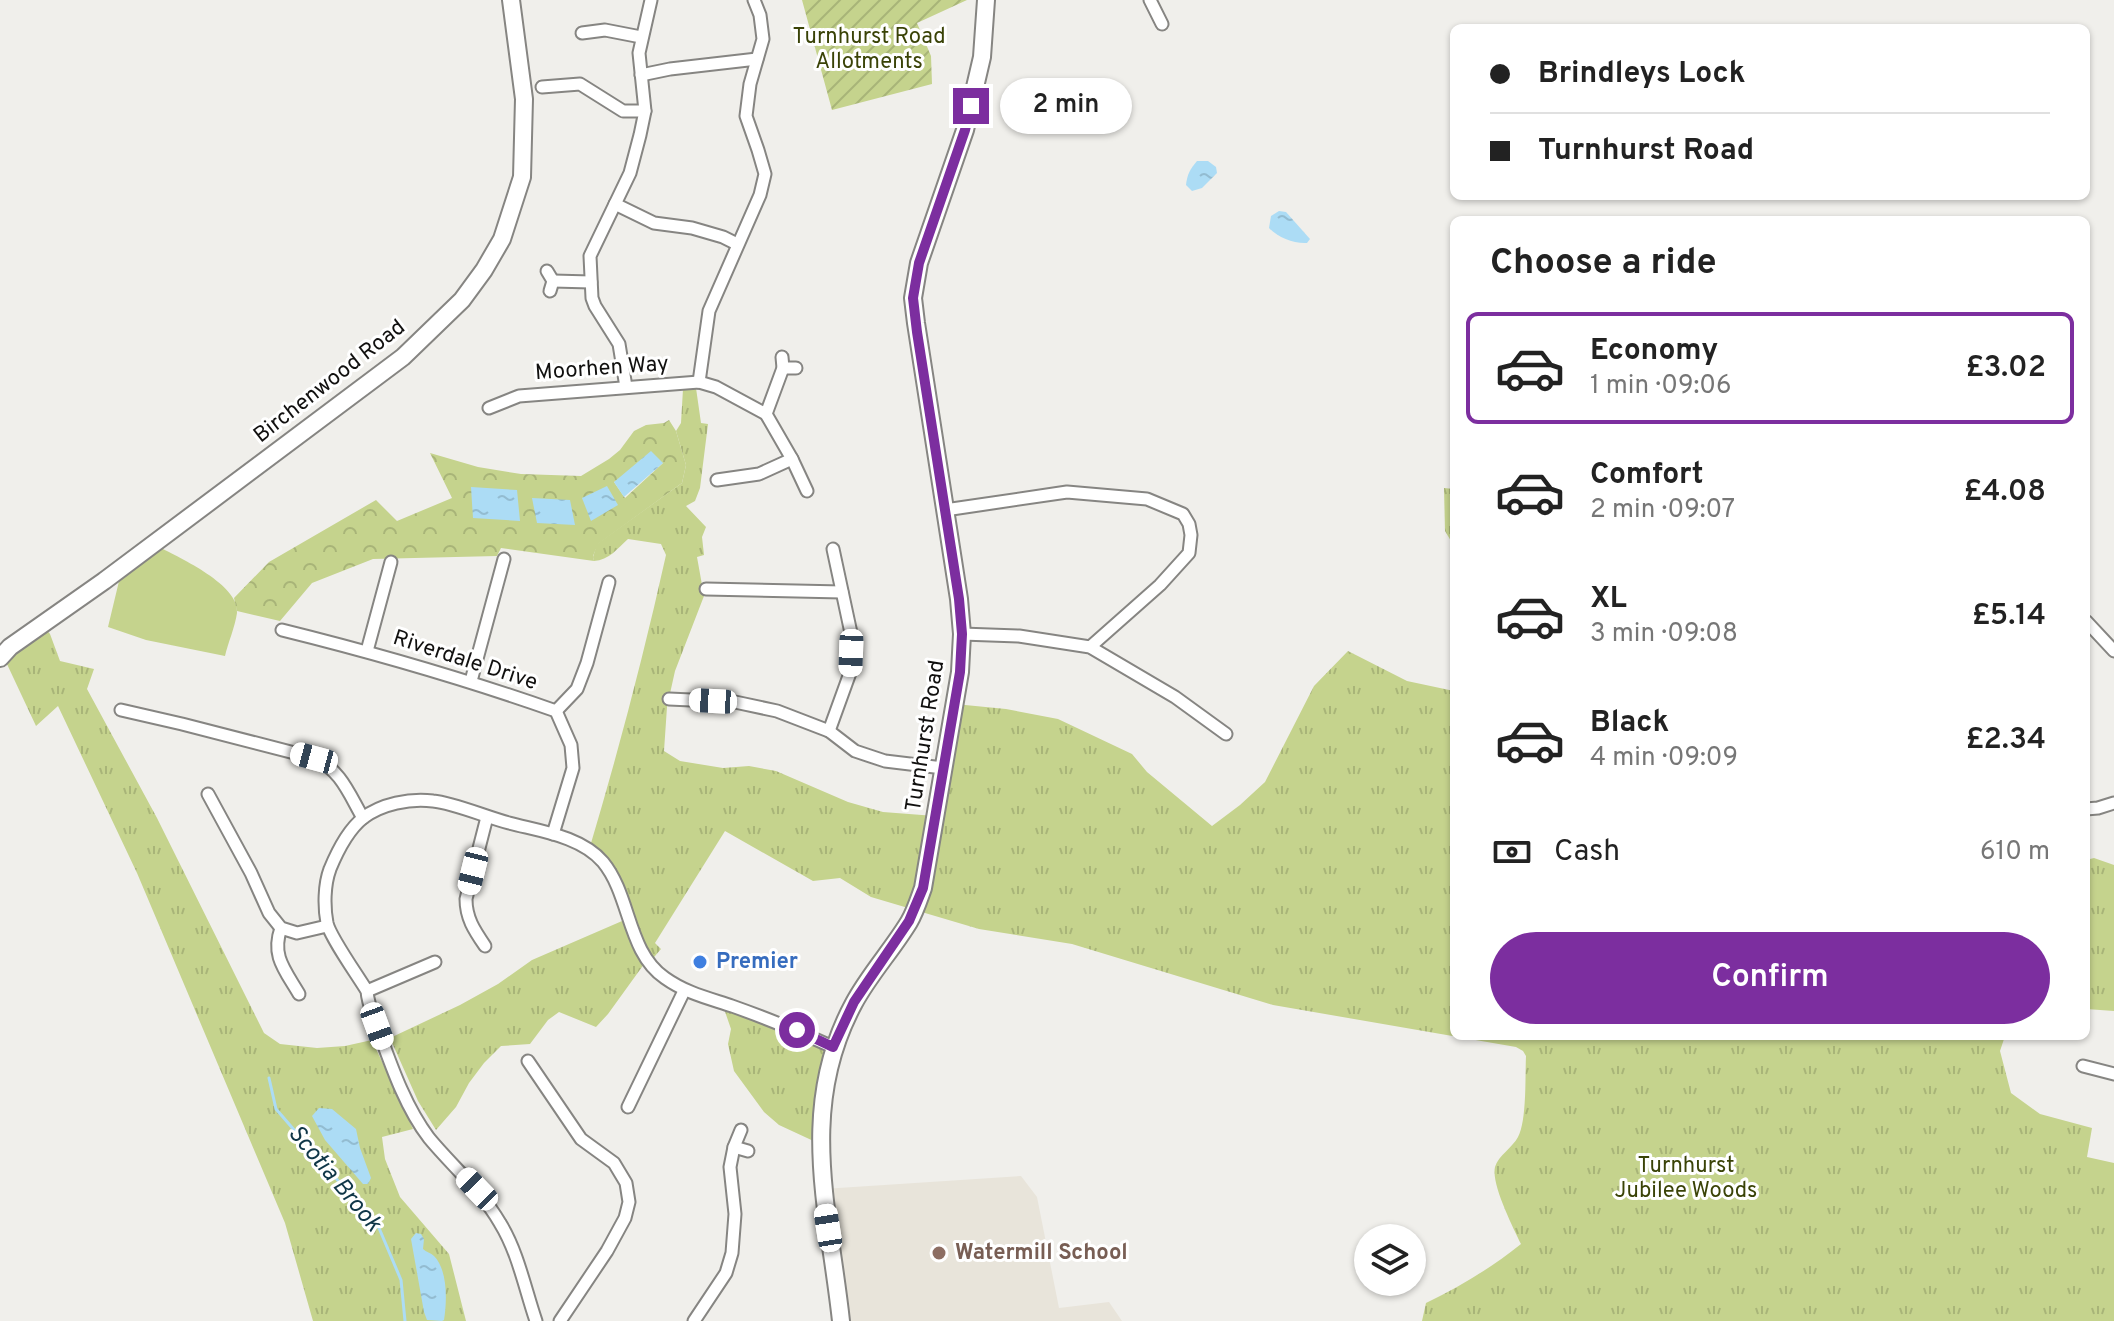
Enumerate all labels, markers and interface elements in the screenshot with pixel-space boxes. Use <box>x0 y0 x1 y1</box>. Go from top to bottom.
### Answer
park label: Turnhurst Road Allotments <box>792 24 946 76</box>
text: Brindleys Lock <box>1538 56 1746 93</box>
callout: 2 min <box>999 78 1131 134</box>
route end <box>953 88 989 124</box>
text: 2 min <box>1032 89 1100 122</box>
text: Turnhurst Road <box>1538 133 1754 170</box>
text: Choose a ride <box>1490 241 1716 287</box>
street label: Birchenwood Road <box>249 314 411 450</box>
icon: car <box>1494 332 1566 404</box>
text: Economy <box>1590 333 1718 370</box>
text: £3.02 <box>1965 350 2046 387</box>
street label: Moorhen Way <box>534 351 670 387</box>
text: 1 min · 09:06 <box>1590 370 1732 403</box>
icon: car <box>1494 456 1566 528</box>
text: Comfort <box>1590 457 1703 494</box>
text: £4.08 <box>1964 474 2046 511</box>
text: 2 min · 09:07 <box>1590 494 1735 527</box>
icon: car <box>1494 580 1566 652</box>
text: XL <box>1590 581 1627 618</box>
text: £5.14 <box>1972 598 2046 635</box>
text: 3 min · 09:08 <box>1590 618 1738 651</box>
street label: Riverdale Drive <box>389 625 541 697</box>
car <box>838 629 864 677</box>
street label: Turnhurst Road <box>901 658 951 814</box>
car <box>688 688 738 714</box>
icon: car <box>1494 704 1566 776</box>
text: Black <box>1590 705 1669 742</box>
text: £2.34 <box>1965 722 2046 759</box>
car <box>288 740 340 776</box>
text: 4 min · 09:09 <box>1590 742 1738 775</box>
icon: cash <box>1490 830 1534 874</box>
text: Cash <box>1554 834 1620 871</box>
text: 610 m <box>1980 836 2050 869</box>
car <box>456 845 490 897</box>
button: Confirm <box>1490 932 2050 1024</box>
place label: Premier <box>716 949 798 976</box>
marker: Premier <box>691 953 709 971</box>
car <box>358 999 396 1053</box>
route start <box>779 1012 815 1048</box>
water label: Scotia Brook <box>281 1119 388 1239</box>
park label: Turnhurst Jubilee Woods <box>1615 1153 1757 1205</box>
car <box>452 1163 502 1215</box>
car <box>812 1202 844 1254</box>
map controls <box>1354 1224 1426 1296</box>
button: layers <box>1354 1224 1426 1296</box>
place label: Watermill School <box>955 1240 1128 1267</box>
marker: Watermill School <box>930 1244 948 1262</box>

